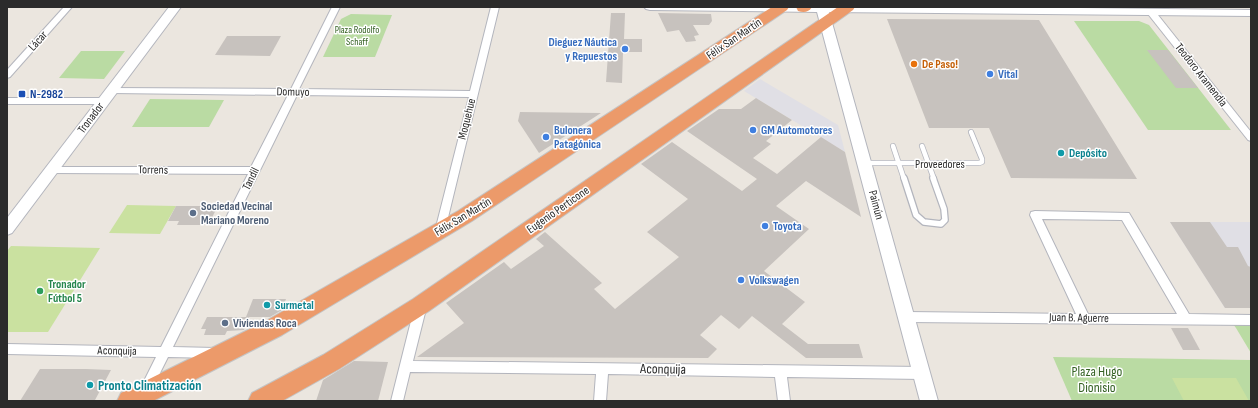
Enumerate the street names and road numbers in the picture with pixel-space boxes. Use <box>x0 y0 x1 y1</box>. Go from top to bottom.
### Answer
street label: Félix San Martín <box>703 15 765 63</box>
street label: Lácar <box>25 27 51 54</box>
street label: Teodoro Aramendia <box>1171 40 1231 110</box>
street label: Domuyo <box>276 84 310 100</box>
street label: Moquehue <box>455 97 479 141</box>
street label: Tronador <box>74 99 108 137</box>
street label: Proveedores <box>915 157 965 172</box>
street label: Torrens <box>138 162 168 178</box>
street label: Tandil <box>239 165 263 193</box>
street label: Eugenio Perticone <box>524 183 592 237</box>
street label: Paimún <box>865 189 887 221</box>
street label: Félix San Martín <box>432 194 494 240</box>
street label: Juan B. Aguerre <box>1048 310 1109 326</box>
street label: Aconquija <box>96 343 137 359</box>
street label: Aconquija <box>639 360 686 378</box>

